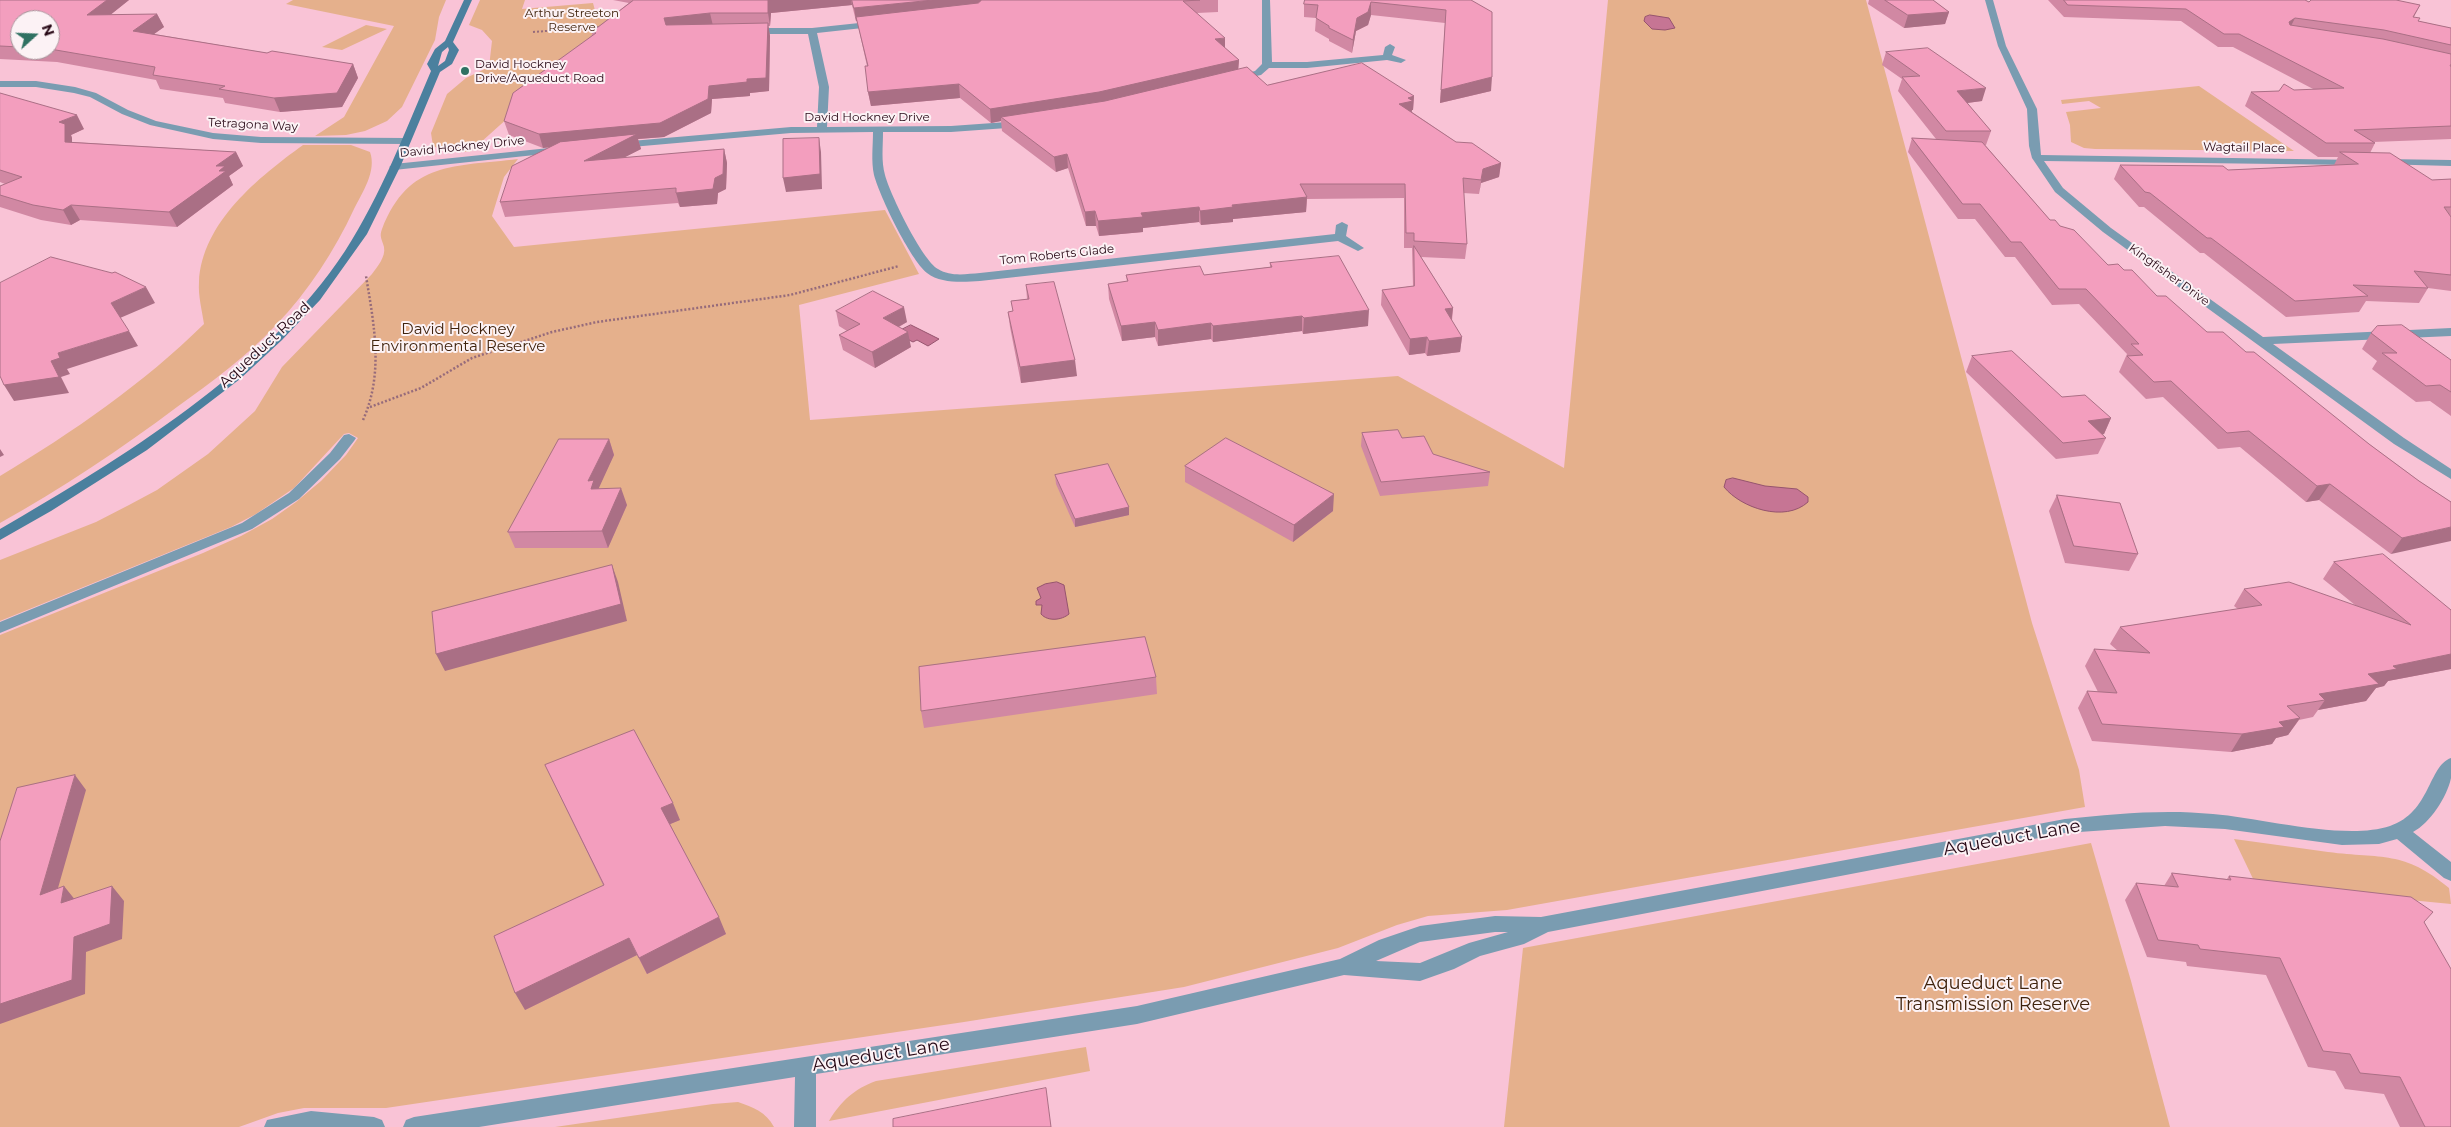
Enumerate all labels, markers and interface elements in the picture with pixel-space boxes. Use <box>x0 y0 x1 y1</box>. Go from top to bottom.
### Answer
park label: Arthur Streeton Reserve <box>525 6 619 34</box>
north arrow <box>10 10 60 60</box>
text: N <box>38 22 59 39</box>
place label: David Hockney Drive/Aqueduct Road <box>475 57 604 85</box>
marker: David Hockney Drive/Aqueduct Road <box>459 65 471 77</box>
street label: David Hockney Drive <box>804 110 930 124</box>
street label: Tetragona Way <box>208 115 298 135</box>
street label: David Hockney Drive <box>399 133 525 161</box>
street label: Wagtail Place <box>2203 140 2285 156</box>
street label: Kingfisher Drive <box>2126 241 2212 309</box>
street label: Tom Roberts Glade <box>999 242 1115 268</box>
street label: Aqueduct Road <box>216 298 314 392</box>
park label: David Hockney Environmental Reserve <box>371 321 545 356</box>
street label: Aqueduct Lane <box>1942 815 2082 861</box>
park label: Aqueduct Lane Transmission Reserve <box>1896 973 2090 1016</box>
street label: Aqueduct Lane <box>811 1033 951 1077</box>

